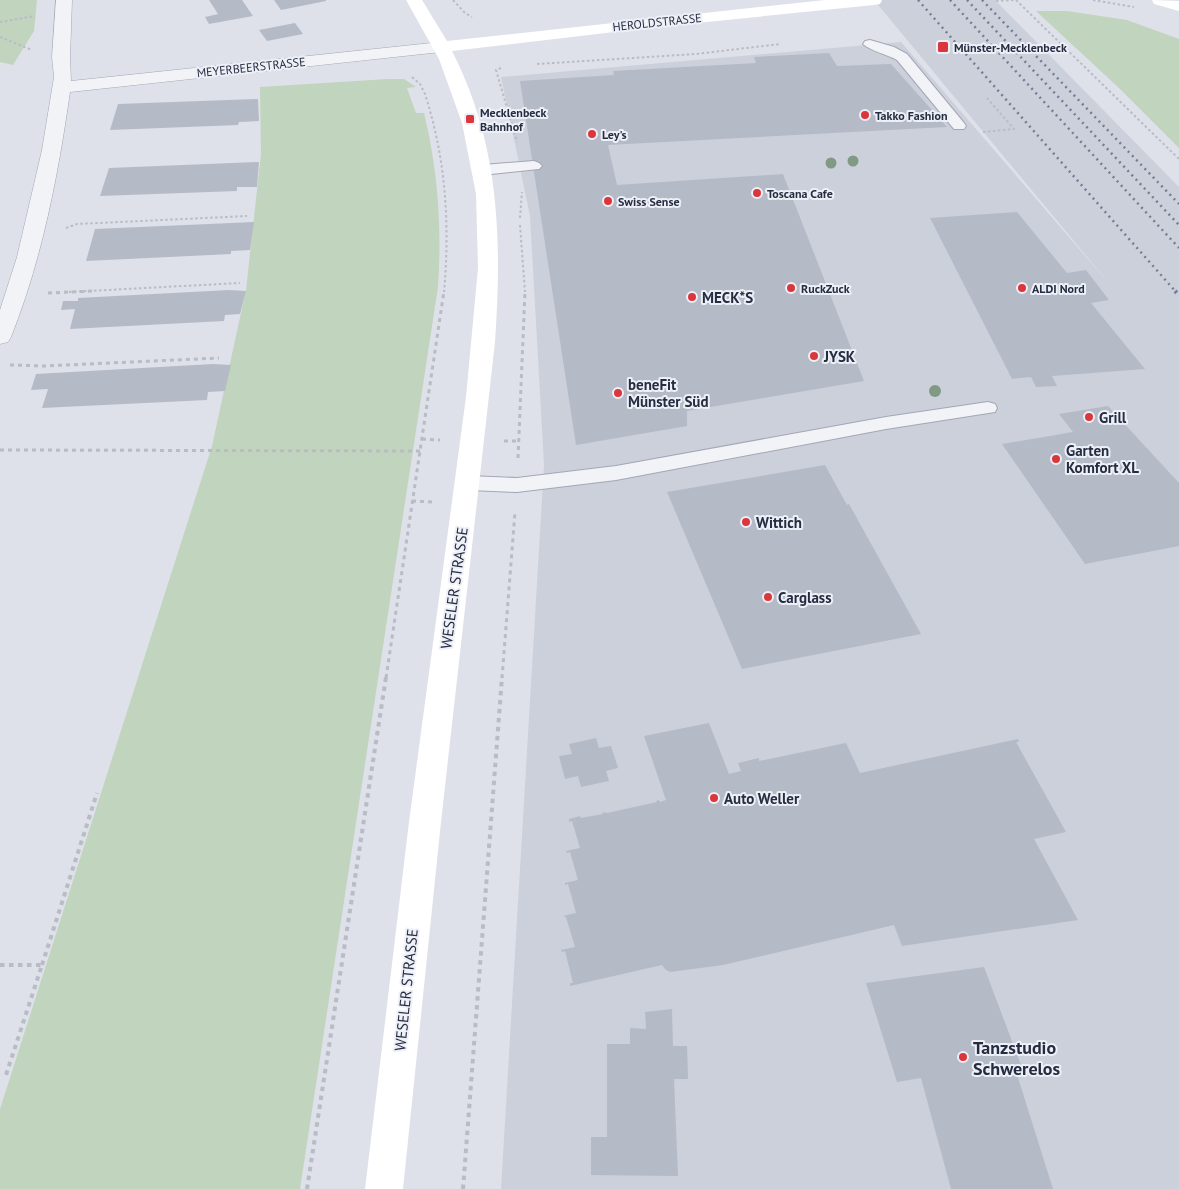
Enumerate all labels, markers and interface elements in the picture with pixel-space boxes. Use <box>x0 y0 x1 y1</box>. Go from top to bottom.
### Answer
street label: HEROLDSTRASSE <box>612 10 702 34</box>
marker: Münster-Mecklenbeck <box>936 40 950 54</box>
place label: Münster-Mecklenbeck <box>954 40 1067 55</box>
street label: MEYERBEERSTRASSE <box>196 54 306 80</box>
place label: Mecklenbeck Bahnhof <box>480 105 547 134</box>
place label: Takko Fashion <box>875 108 948 123</box>
marker: Takko Fashion <box>859 109 871 121</box>
marker: Mecklenbeck Bahnhof <box>464 113 476 125</box>
place label: Ley's <box>602 127 627 142</box>
marker: Ley's <box>586 128 598 140</box>
place label: Toscana Cafe <box>767 186 833 201</box>
marker: Toscana Cafe <box>751 187 763 199</box>
place label: Swiss Sense <box>618 194 680 209</box>
marker: Swiss Sense <box>602 195 614 207</box>
place label: RuckZuck <box>801 281 850 296</box>
place label: ALDI Nord <box>1032 281 1085 296</box>
marker: RuckZuck <box>785 282 797 294</box>
marker: ALDI Nord <box>1016 282 1028 294</box>
place label: MECK*S <box>702 288 753 307</box>
marker: MECK*S <box>686 291 698 303</box>
place label: JYSK <box>823 347 856 366</box>
marker: JYSK <box>808 350 820 362</box>
place label: beneFit Münster Süd <box>628 375 709 411</box>
marker: beneFit Münster Süd <box>612 387 624 399</box>
place label: Grill <box>1099 408 1127 427</box>
marker: Grill <box>1083 411 1095 423</box>
place label: Garten Komfort XL <box>1066 441 1139 477</box>
marker: Garten Komfort XL <box>1050 453 1062 465</box>
place label: Wittich <box>756 513 802 532</box>
marker: Wittich <box>740 516 752 528</box>
street label: WESELER STRASSE <box>436 526 472 650</box>
place label: Carglass <box>778 588 831 607</box>
marker: Carglass <box>762 591 774 603</box>
place label: Auto Weller <box>724 789 800 808</box>
marker: Auto Weller <box>708 792 720 804</box>
street label: WESELER STRASSE <box>390 928 422 1052</box>
place label: Tanzstudio Schwerelos <box>973 1036 1061 1080</box>
marker: Tanzstudio Schwerelos <box>957 1051 969 1063</box>

